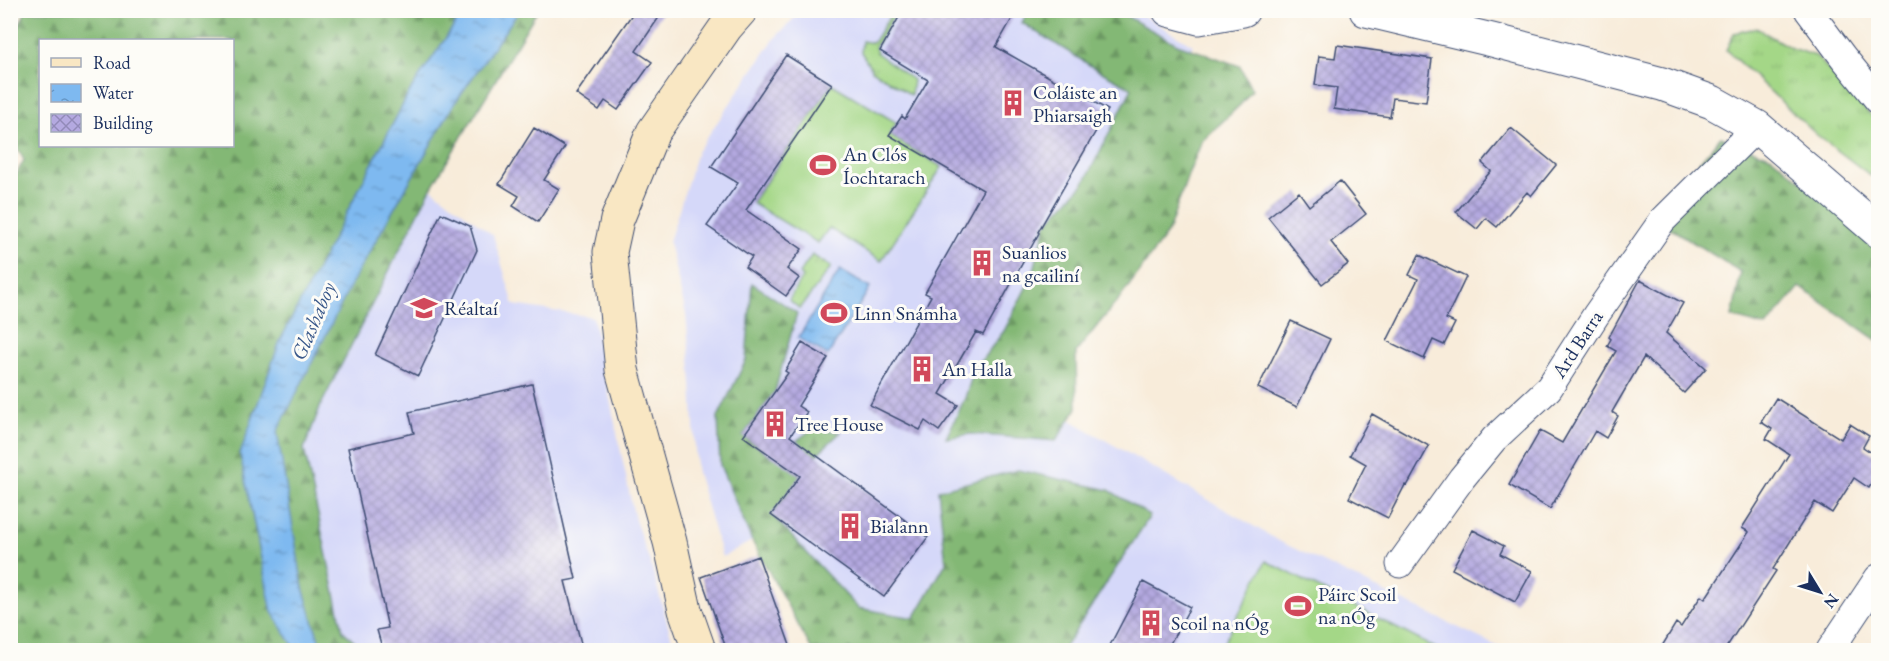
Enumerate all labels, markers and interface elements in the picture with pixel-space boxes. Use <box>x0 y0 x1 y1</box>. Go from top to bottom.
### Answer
legend <box>39 39 234 147</box>
text: Road <box>93 51 132 74</box>
place label: Coláiste an Phiarsaigh <box>1033 79 1118 128</box>
text: Water <box>93 81 134 104</box>
building icon: Coláiste an Phiarsaigh <box>998 88 1028 118</box>
text: Building <box>93 111 153 134</box>
place label: An Clós Íochtarach <box>842 141 926 190</box>
sports icon: An Clós Íochtarach <box>808 150 838 180</box>
place label: Suanlios na gcailiní <box>1002 239 1079 288</box>
building icon: Suanlios na gcailiní <box>967 248 997 278</box>
water label: Glashaboy <box>284 277 342 364</box>
school or university icon: Réaltaí <box>409 293 439 323</box>
place label: Réaltaí <box>444 295 498 321</box>
sports icon: Linn Snámha <box>819 298 849 328</box>
place label: Linn Snámha <box>854 300 957 326</box>
street label: Ard Barra <box>1545 305 1609 384</box>
building icon: An Halla <box>907 354 937 384</box>
place label: An Halla <box>941 356 1012 382</box>
building icon: Tree House <box>760 409 790 439</box>
place label: Tree House <box>795 411 884 437</box>
building icon: Bialann <box>835 511 865 541</box>
place label: Bialann <box>870 513 929 539</box>
north arrow <box>1790 562 1850 622</box>
place label: Páirc Scoil na nÓg <box>1318 581 1397 630</box>
text: N <box>1819 589 1844 613</box>
sports icon: Páirc Scoil na nÓg <box>1283 591 1313 621</box>
building icon: Scoil na nÓg <box>1136 608 1166 638</box>
place label: Scoil na nÓg <box>1171 610 1269 636</box>

